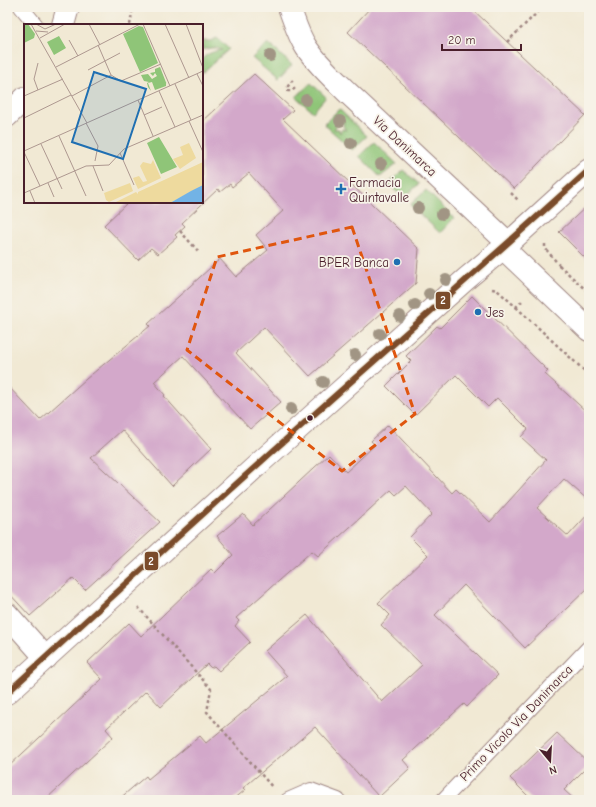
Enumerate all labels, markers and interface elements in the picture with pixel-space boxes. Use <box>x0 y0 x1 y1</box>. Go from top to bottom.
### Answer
inset map <box>24 24 203 203</box>
scale bar <box>442 26 521 52</box>
text: 20 m <box>448 33 476 47</box>
street label: Via Danimarca <box>370 113 440 179</box>
place label: Farmacia Quintavalle <box>349 175 410 205</box>
marker: Farmacia Quintavalle <box>336 184 346 194</box>
place label: BPER Banca <box>319 255 389 270</box>
marker: BPER Banca <box>392 257 402 267</box>
line badge: 2 <box>435 291 451 310</box>
text: 2 <box>440 294 446 307</box>
place label: Jes <box>486 305 504 320</box>
marker: Jes <box>473 307 483 317</box>
unlabelled marker <box>305 413 315 423</box>
line badge: 2 <box>144 551 159 571</box>
text: 2 <box>148 555 154 568</box>
street label: Primo Vicolo Via Danimarca <box>457 662 575 784</box>
north arrow <box>530 741 570 781</box>
text: N <box>548 763 558 777</box>

